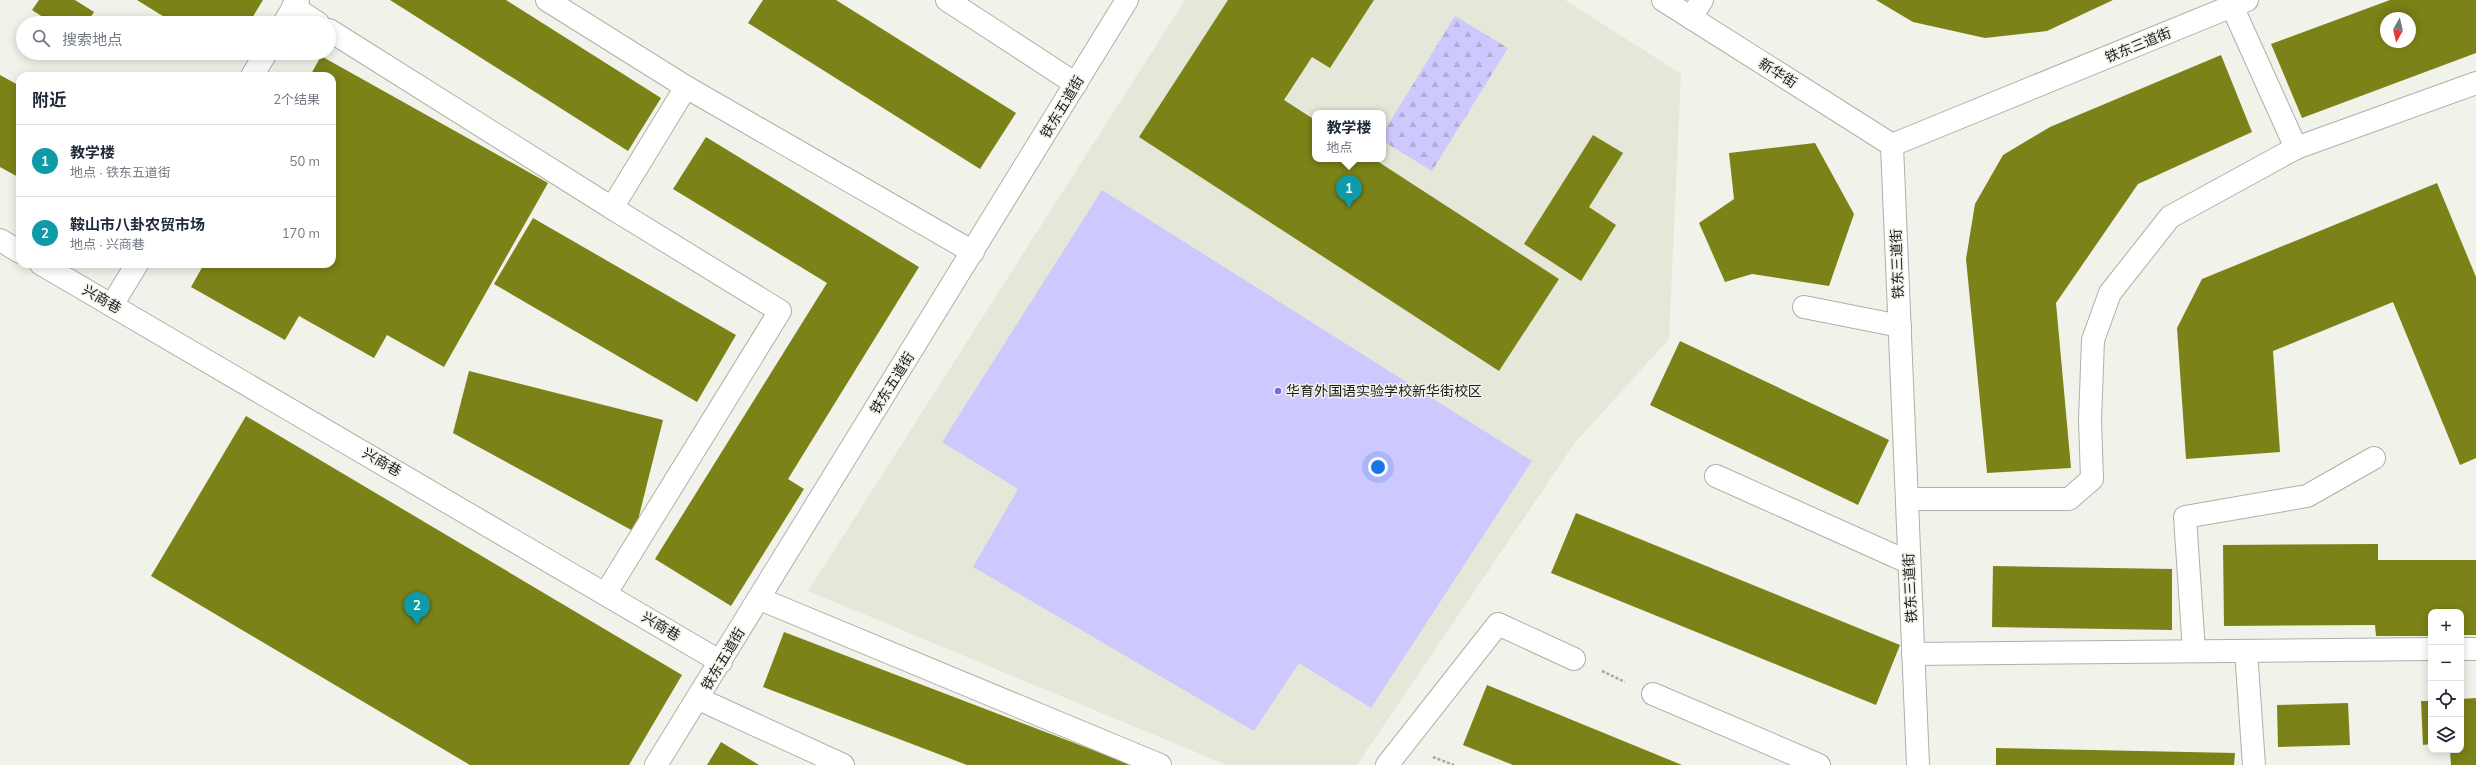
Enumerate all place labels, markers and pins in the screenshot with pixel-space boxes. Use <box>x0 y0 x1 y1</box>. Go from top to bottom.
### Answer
pin: 1 <box>1336 175 1362 208</box>
place label: 华育外国语实验学校新华街校区 <box>1286 382 1482 400</box>
marker: 华育外国语实验学校新华街校区 <box>1273 386 1283 396</box>
pin: 2 <box>404 592 430 625</box>

